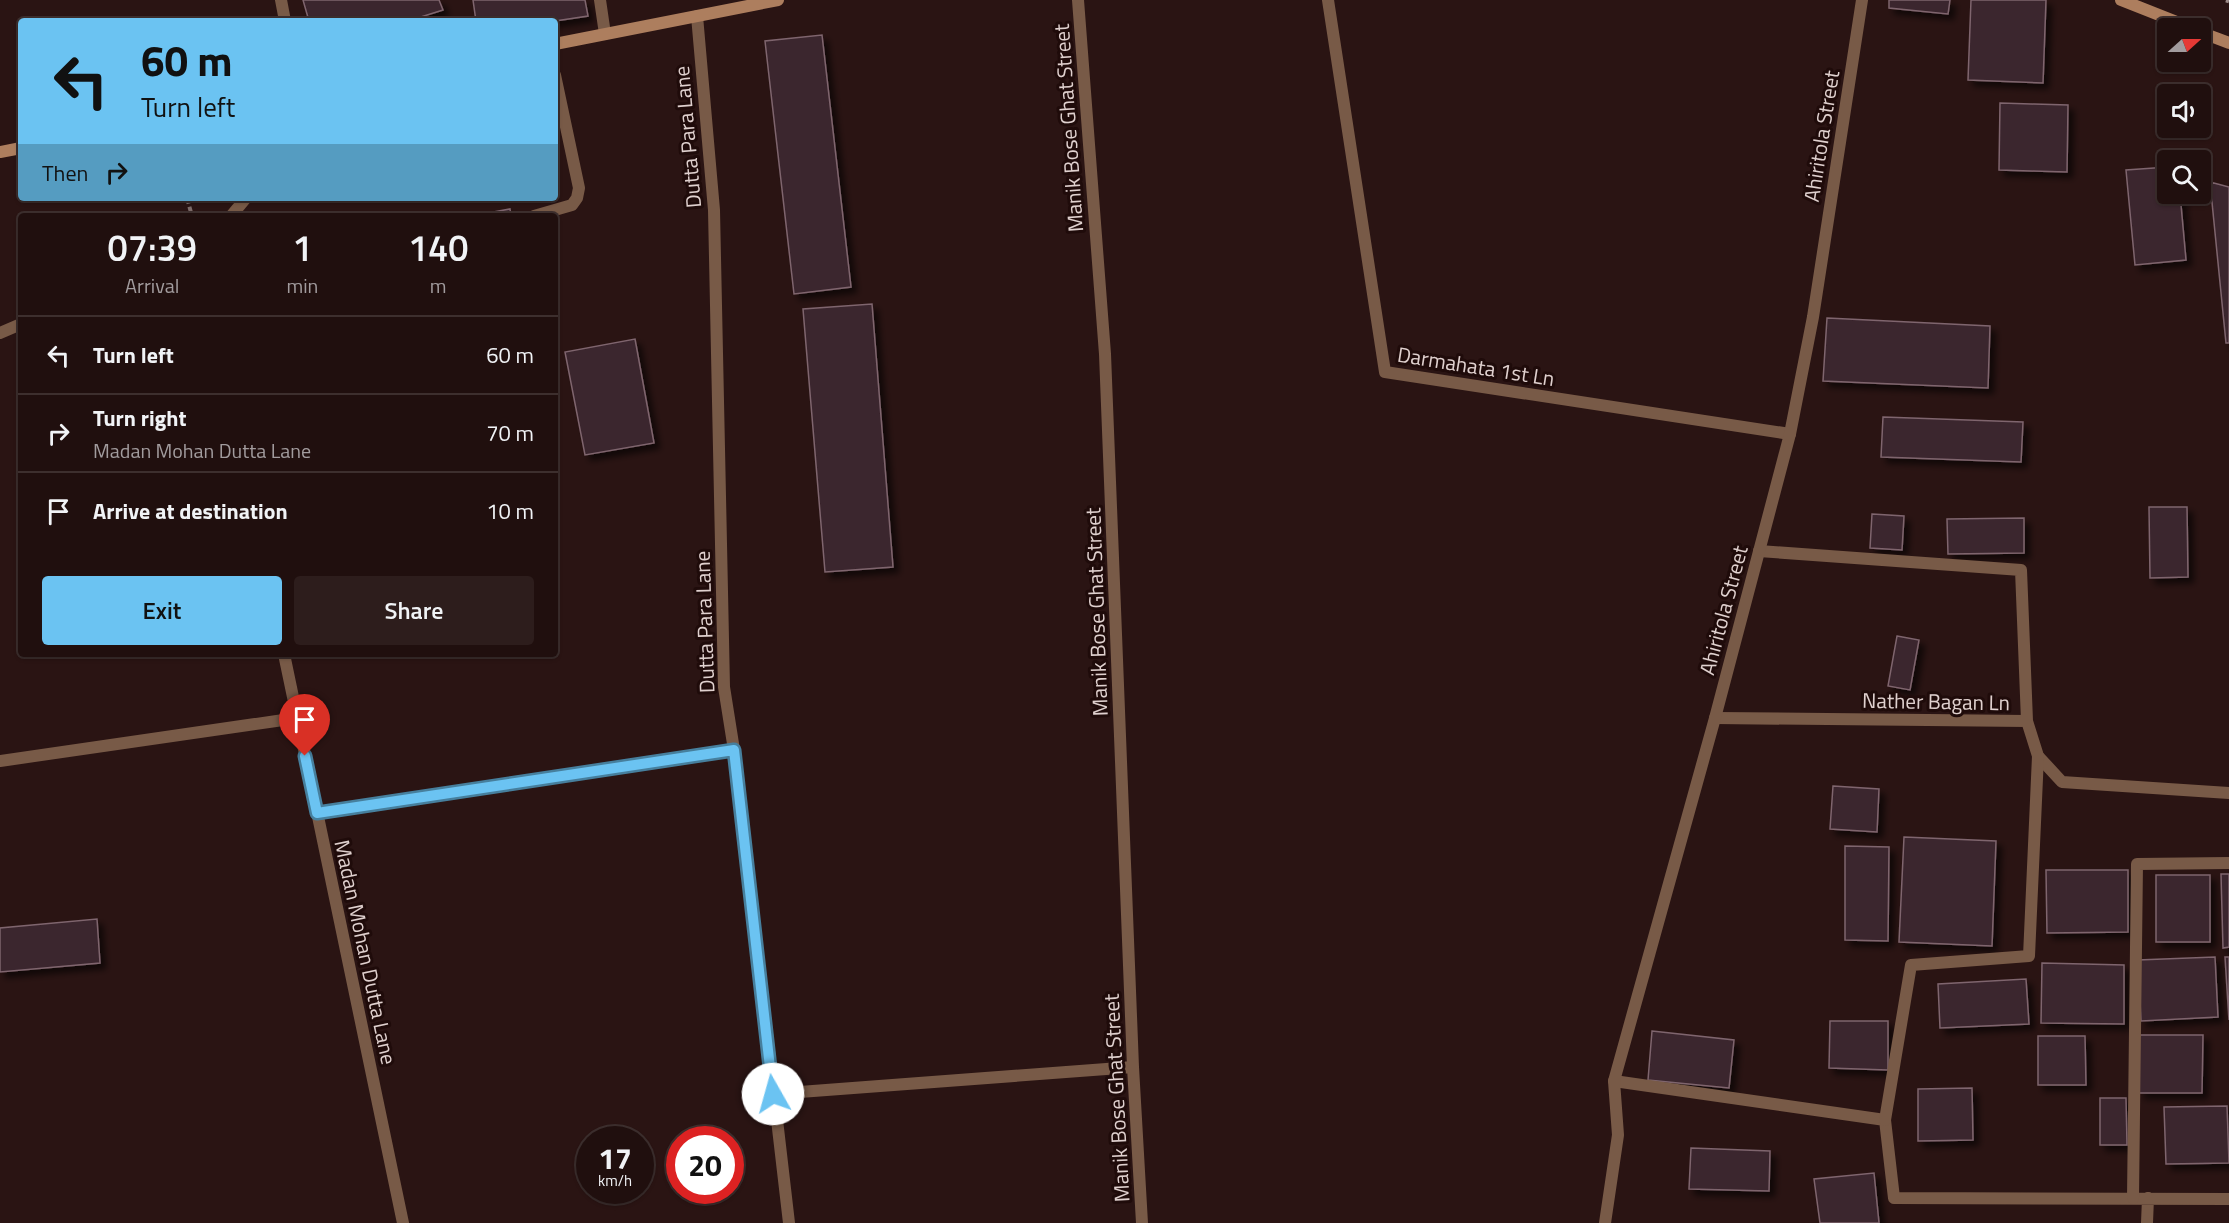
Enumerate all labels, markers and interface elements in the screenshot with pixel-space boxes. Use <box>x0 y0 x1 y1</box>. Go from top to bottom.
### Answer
north arrow <box>2157 18 2211 72</box>
map controls <box>2157 18 2211 204</box>
street label: Manik Bose Ghat Street <box>1045 22 1091 233</box>
text: 60 m <box>141 28 233 92</box>
icon: left <box>42 42 120 120</box>
street label: Dutta Para Lane <box>665 65 709 209</box>
street label: Ahiritola Street <box>1795 67 1847 204</box>
button: sound <box>2157 84 2211 138</box>
text: Turn left <box>141 86 235 127</box>
button: search <box>2157 150 2211 204</box>
text: Then <box>42 156 88 190</box>
icon: right <box>100 156 133 189</box>
text: 07:39 <box>108 220 197 275</box>
text: 1 <box>292 220 312 275</box>
text: 140 <box>408 220 468 275</box>
text: Arrival <box>125 270 179 301</box>
text: min <box>286 270 318 301</box>
text: m <box>430 270 446 301</box>
text: Turn left <box>93 338 174 372</box>
text: 60 m <box>486 338 534 372</box>
street label: Darmahata 1st Ln <box>1395 338 1557 394</box>
icon: left <box>42 339 75 372</box>
text: Turn right <box>93 401 187 435</box>
text: 70 m <box>486 416 534 450</box>
icon: right <box>42 417 75 450</box>
text: Madan Mohan Dutta Lane <box>93 435 311 466</box>
text: Arrive at destination <box>93 494 288 528</box>
text: 10 m <box>486 494 534 528</box>
icon: arrive <box>42 495 75 528</box>
street label: Manik Bose Ghat Street <box>1076 507 1116 717</box>
street label: Ahiritola Street <box>1690 541 1756 678</box>
street label: Dutta Para Lane <box>686 550 722 694</box>
button: Exit <box>42 576 282 645</box>
button: Share <box>294 576 534 645</box>
street label: Nather Bagan Ln <box>1862 684 2010 718</box>
pin <box>279 694 330 756</box>
icon: arrive <box>288 703 321 736</box>
street label: Madan Mohan Dutta Lane <box>327 837 405 1067</box>
street label: Manik Bose Ghat Street <box>1095 992 1137 1203</box>
position arrow <box>741 1062 805 1126</box>
speed limit sign: 20 <box>666 1126 744 1204</box>
text: 17 <box>598 1135 632 1181</box>
text: km/h <box>598 1169 632 1192</box>

